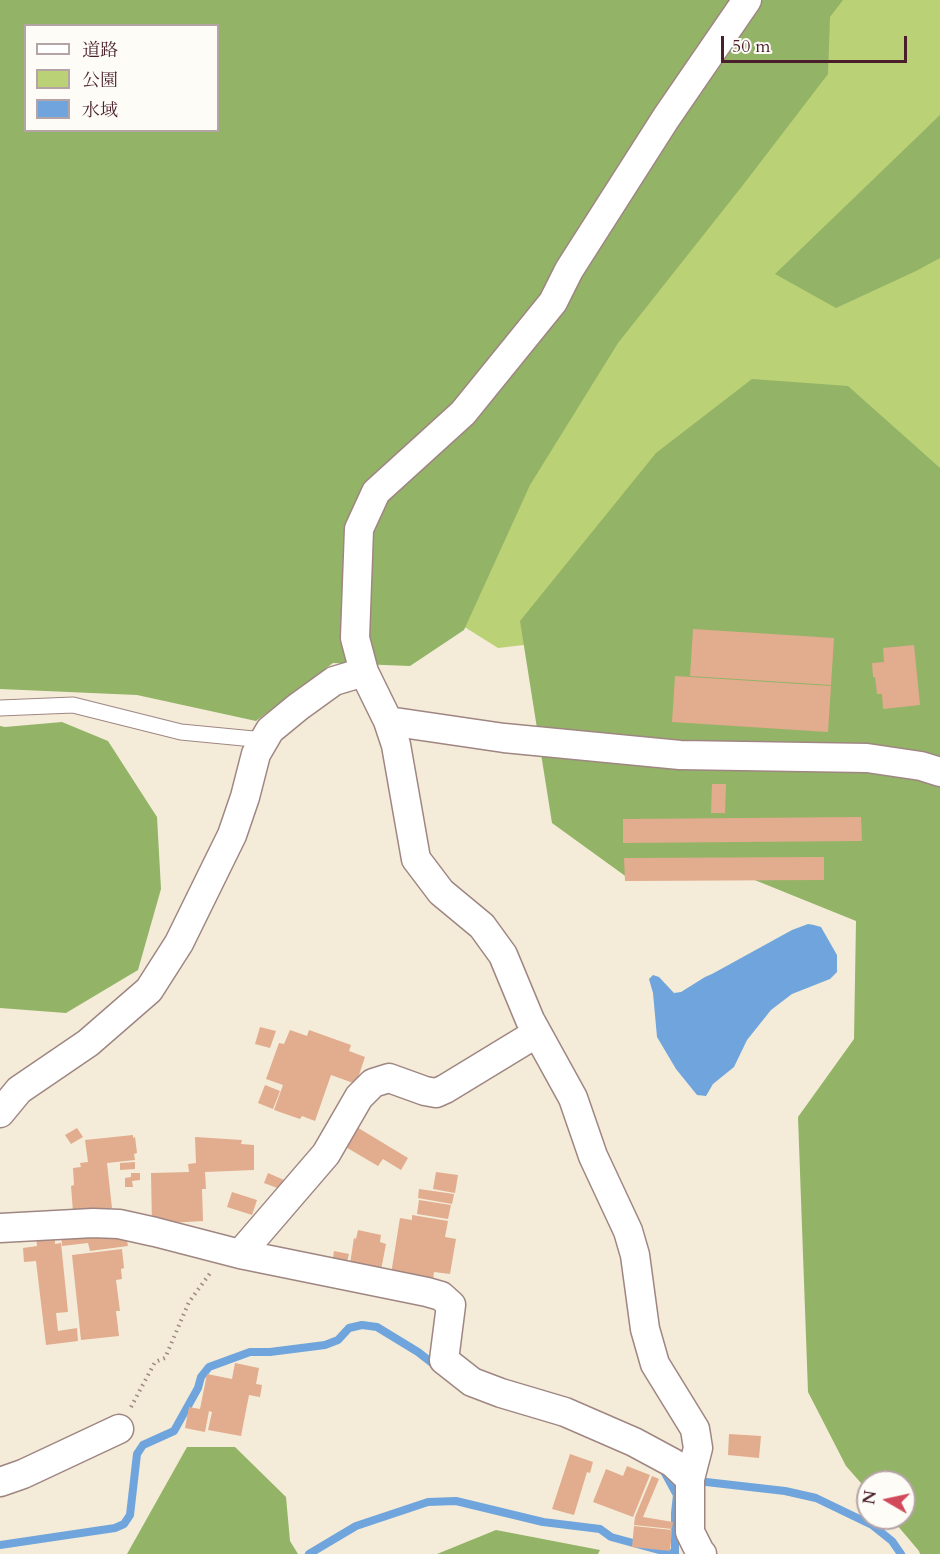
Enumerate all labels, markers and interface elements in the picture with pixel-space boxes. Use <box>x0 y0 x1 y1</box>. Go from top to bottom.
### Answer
legend <box>24 24 219 132</box>
scale bar <box>724 24 910 62</box>
text: 50 m <box>732 34 771 59</box>
text: 道路 <box>82 38 118 63</box>
text: 公園 <box>82 68 118 93</box>
text: 水域 <box>82 98 118 123</box>
north arrow <box>856 1470 916 1530</box>
text: N <box>858 1489 882 1506</box>

